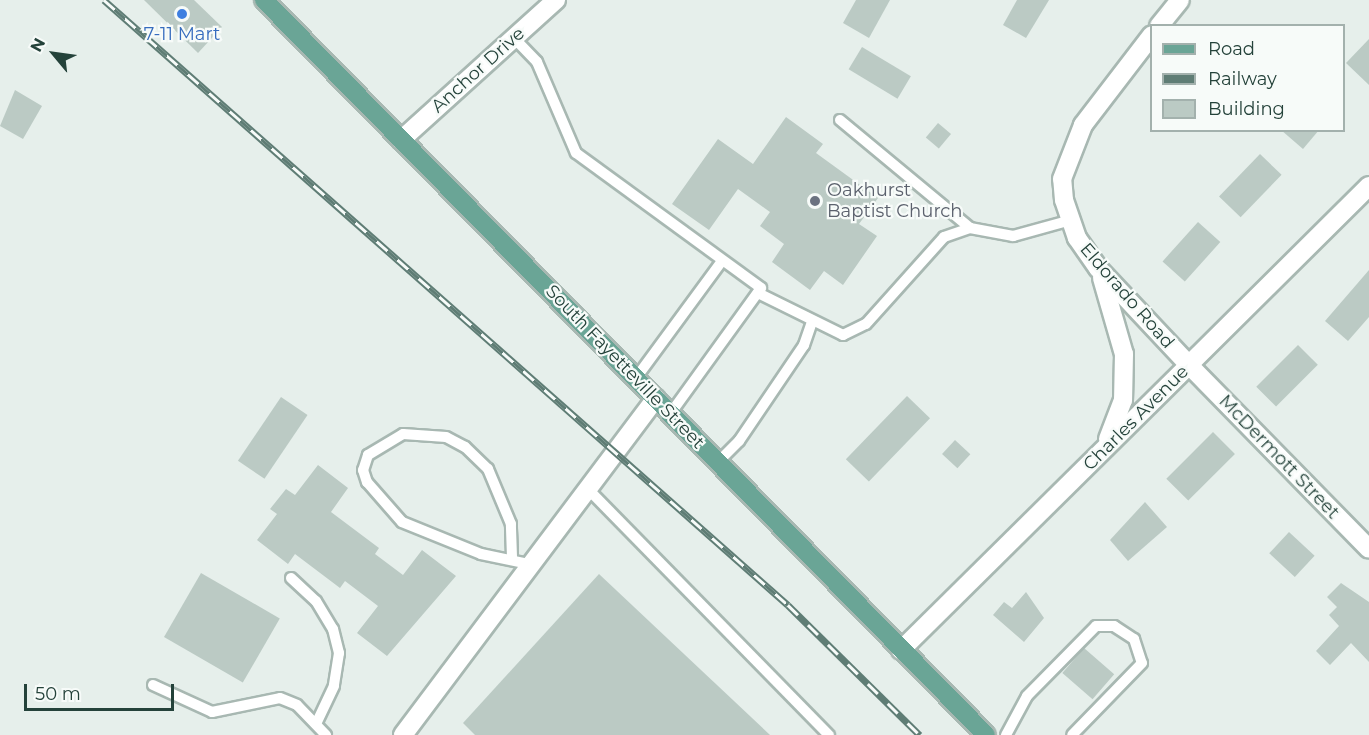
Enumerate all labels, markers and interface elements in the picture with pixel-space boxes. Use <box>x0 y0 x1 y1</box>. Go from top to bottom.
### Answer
marker: 7-11 Mart <box>175 7 189 21</box>
place label: 7-11 Mart <box>144 23 220 45</box>
street label: Anchor Drive <box>427 23 529 117</box>
north arrow <box>24 24 84 84</box>
legend <box>1150 24 1345 132</box>
text: N <box>26 35 49 55</box>
text: Road <box>1208 38 1255 60</box>
text: Railway <box>1208 68 1277 90</box>
text: Building <box>1208 98 1285 120</box>
place label: Oakhurst Baptist Church <box>827 180 963 222</box>
marker: Oakhurst Baptist Church <box>808 194 822 208</box>
street label: Eldorado Road <box>1075 239 1179 353</box>
street label: South Fayetteville Street <box>541 281 709 453</box>
street label: Charles Avenue <box>1079 361 1193 475</box>
street label: McDermott Street <box>1214 391 1344 523</box>
scale bar <box>27 672 177 710</box>
text: 50 m <box>35 683 81 705</box>

